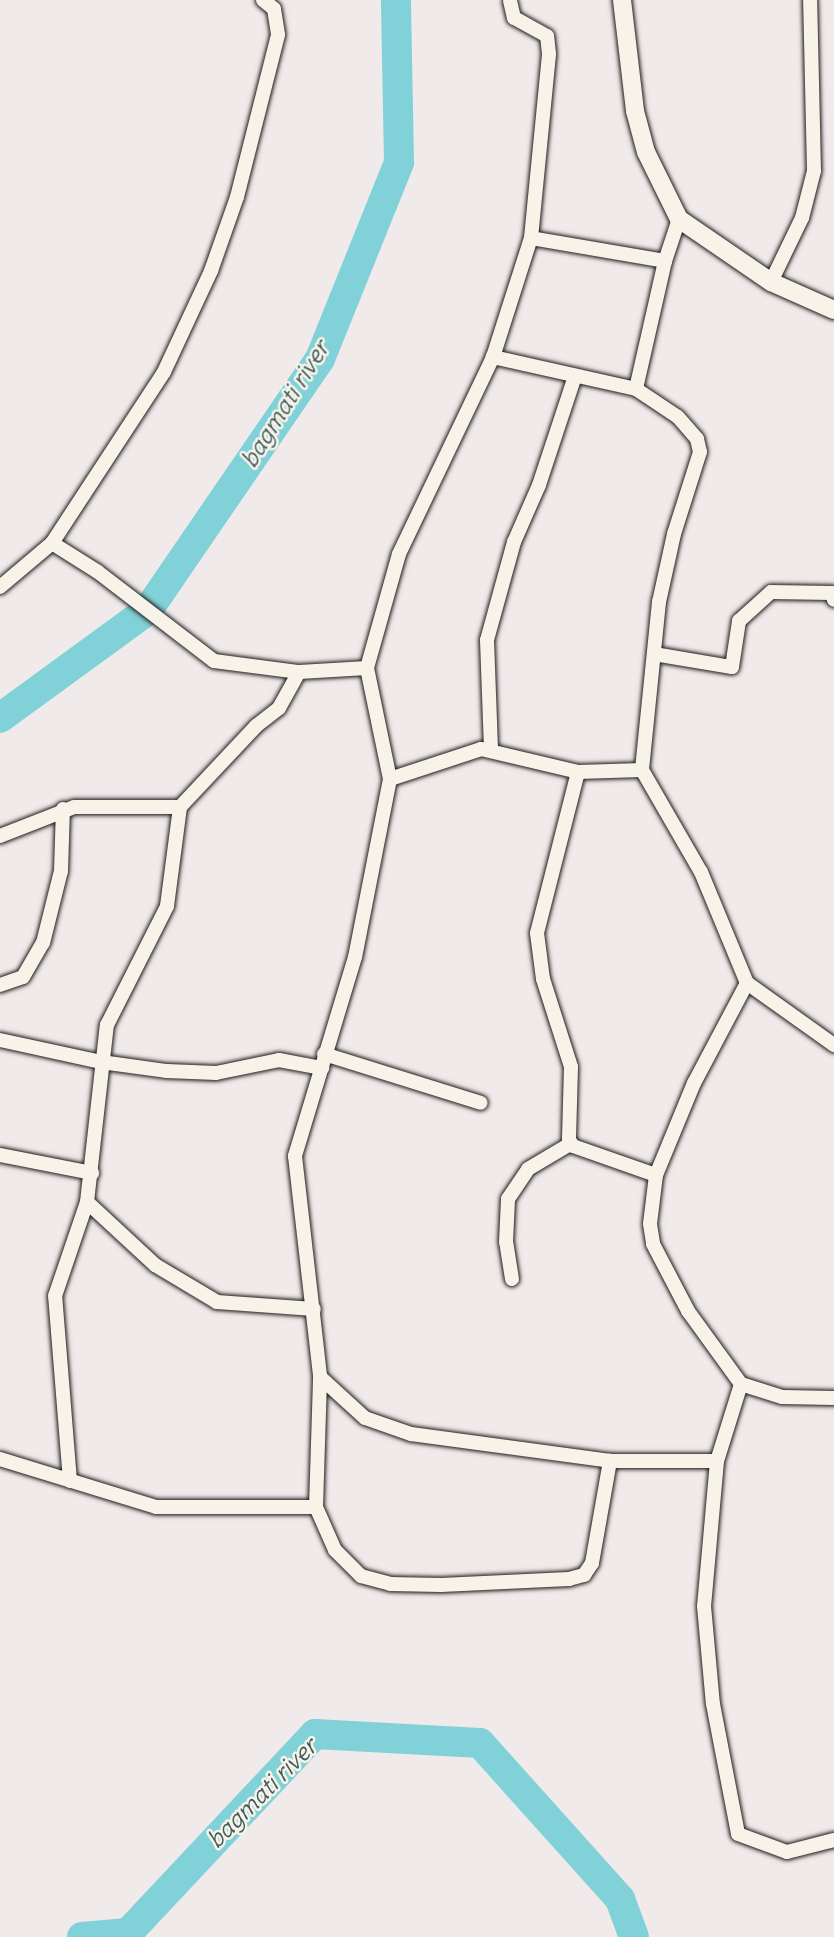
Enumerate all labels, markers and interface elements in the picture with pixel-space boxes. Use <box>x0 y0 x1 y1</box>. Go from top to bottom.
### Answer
water label: bagmati river <box>235 335 335 473</box>
water label: bagmati river <box>201 1732 323 1854</box>

